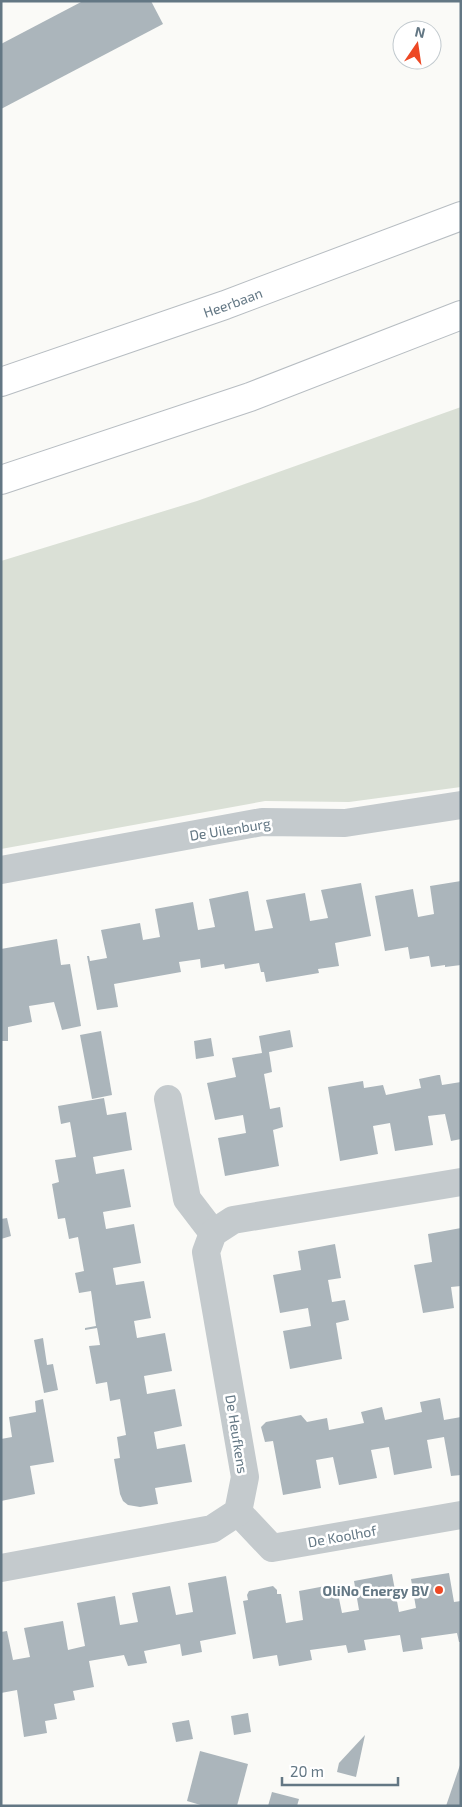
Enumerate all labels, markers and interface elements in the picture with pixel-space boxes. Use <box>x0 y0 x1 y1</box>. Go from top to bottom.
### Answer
north arrow <box>392 20 442 70</box>
text: N <box>413 22 427 41</box>
street label: Heerbaan <box>201 283 264 320</box>
street label: De Uilenburg <box>188 814 272 844</box>
street label: De Heufkens <box>222 1393 252 1475</box>
street label: De Koolhof <box>306 1521 378 1550</box>
place label: OliNo Energy BV <box>323 1582 429 1599</box>
marker: OliNo Energy BV <box>433 1584 445 1596</box>
scale bar <box>282 1754 398 1786</box>
text: 20 m <box>290 1762 324 1780</box>

